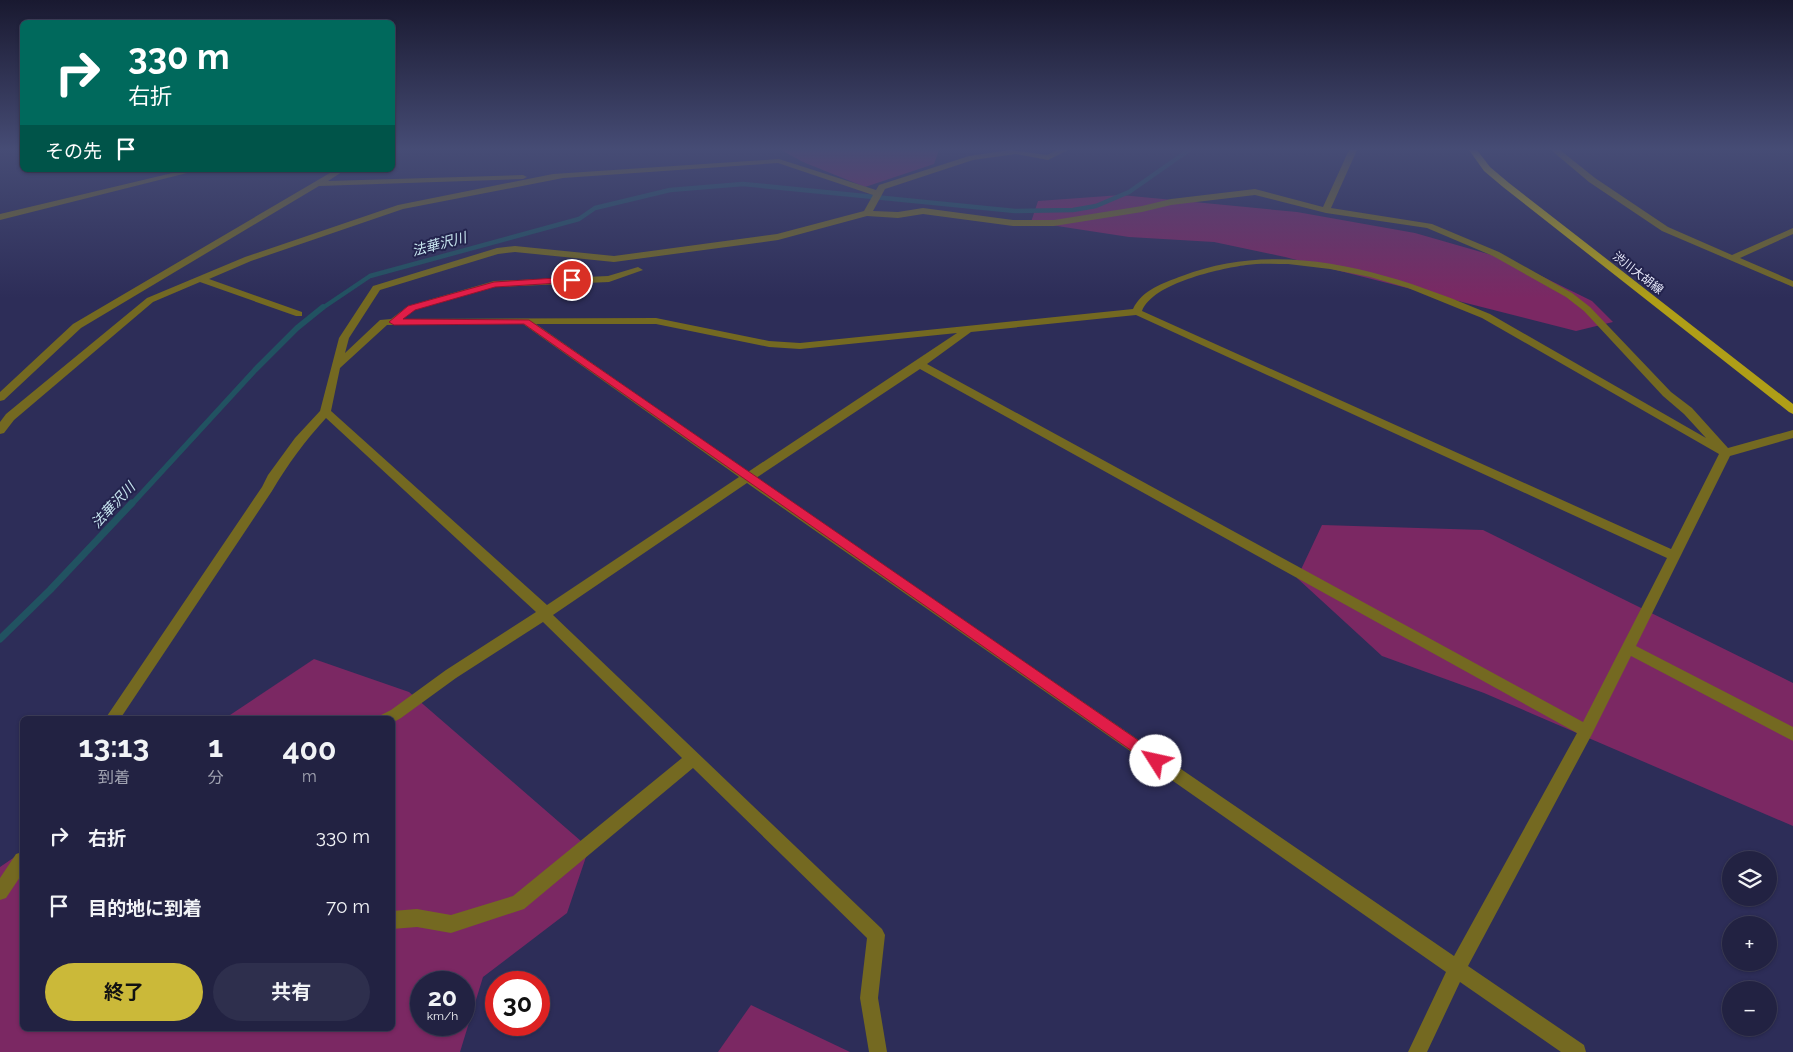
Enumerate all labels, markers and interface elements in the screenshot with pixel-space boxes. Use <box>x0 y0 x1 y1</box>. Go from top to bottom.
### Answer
text: 330 m <box>128 36 230 77</box>
icon: right <box>45 40 110 105</box>
text: 右折 <box>128 83 172 109</box>
icon: arrive <box>112 135 140 163</box>
text: その先 <box>45 140 102 162</box>
water label: 法華沢川 <box>410 229 470 259</box>
street label: 渋川大胡線 <box>1610 249 1666 297</box>
pin <box>551 259 593 301</box>
icon: arrive <box>558 266 586 294</box>
water label: 法華沢川 <box>88 478 139 531</box>
text: 13:13 <box>79 729 149 764</box>
text: 1 <box>208 729 223 764</box>
text: 400 <box>282 732 336 767</box>
position arrow <box>1129 734 1181 786</box>
text: m <box>302 767 317 786</box>
text: 到着 <box>98 768 130 787</box>
text: 分 <box>208 768 224 787</box>
icon: right <box>45 822 73 850</box>
text: 330 m <box>316 825 370 847</box>
text: 右折 <box>88 827 126 849</box>
map controls <box>1722 851 1777 1036</box>
button: layers <box>1722 851 1777 906</box>
icon: arrive <box>45 892 73 920</box>
text: 70 m <box>326 895 370 917</box>
text: 目的地に到着 <box>88 897 202 919</box>
button: + <box>1722 916 1777 971</box>
button: 終了 <box>45 963 203 1021</box>
button: 共有 <box>213 963 370 1021</box>
speed limit sign: 30 <box>485 971 550 1036</box>
button: − <box>1722 981 1777 1036</box>
text: 20 <box>428 982 457 1012</box>
text: km/h <box>427 1009 458 1023</box>

